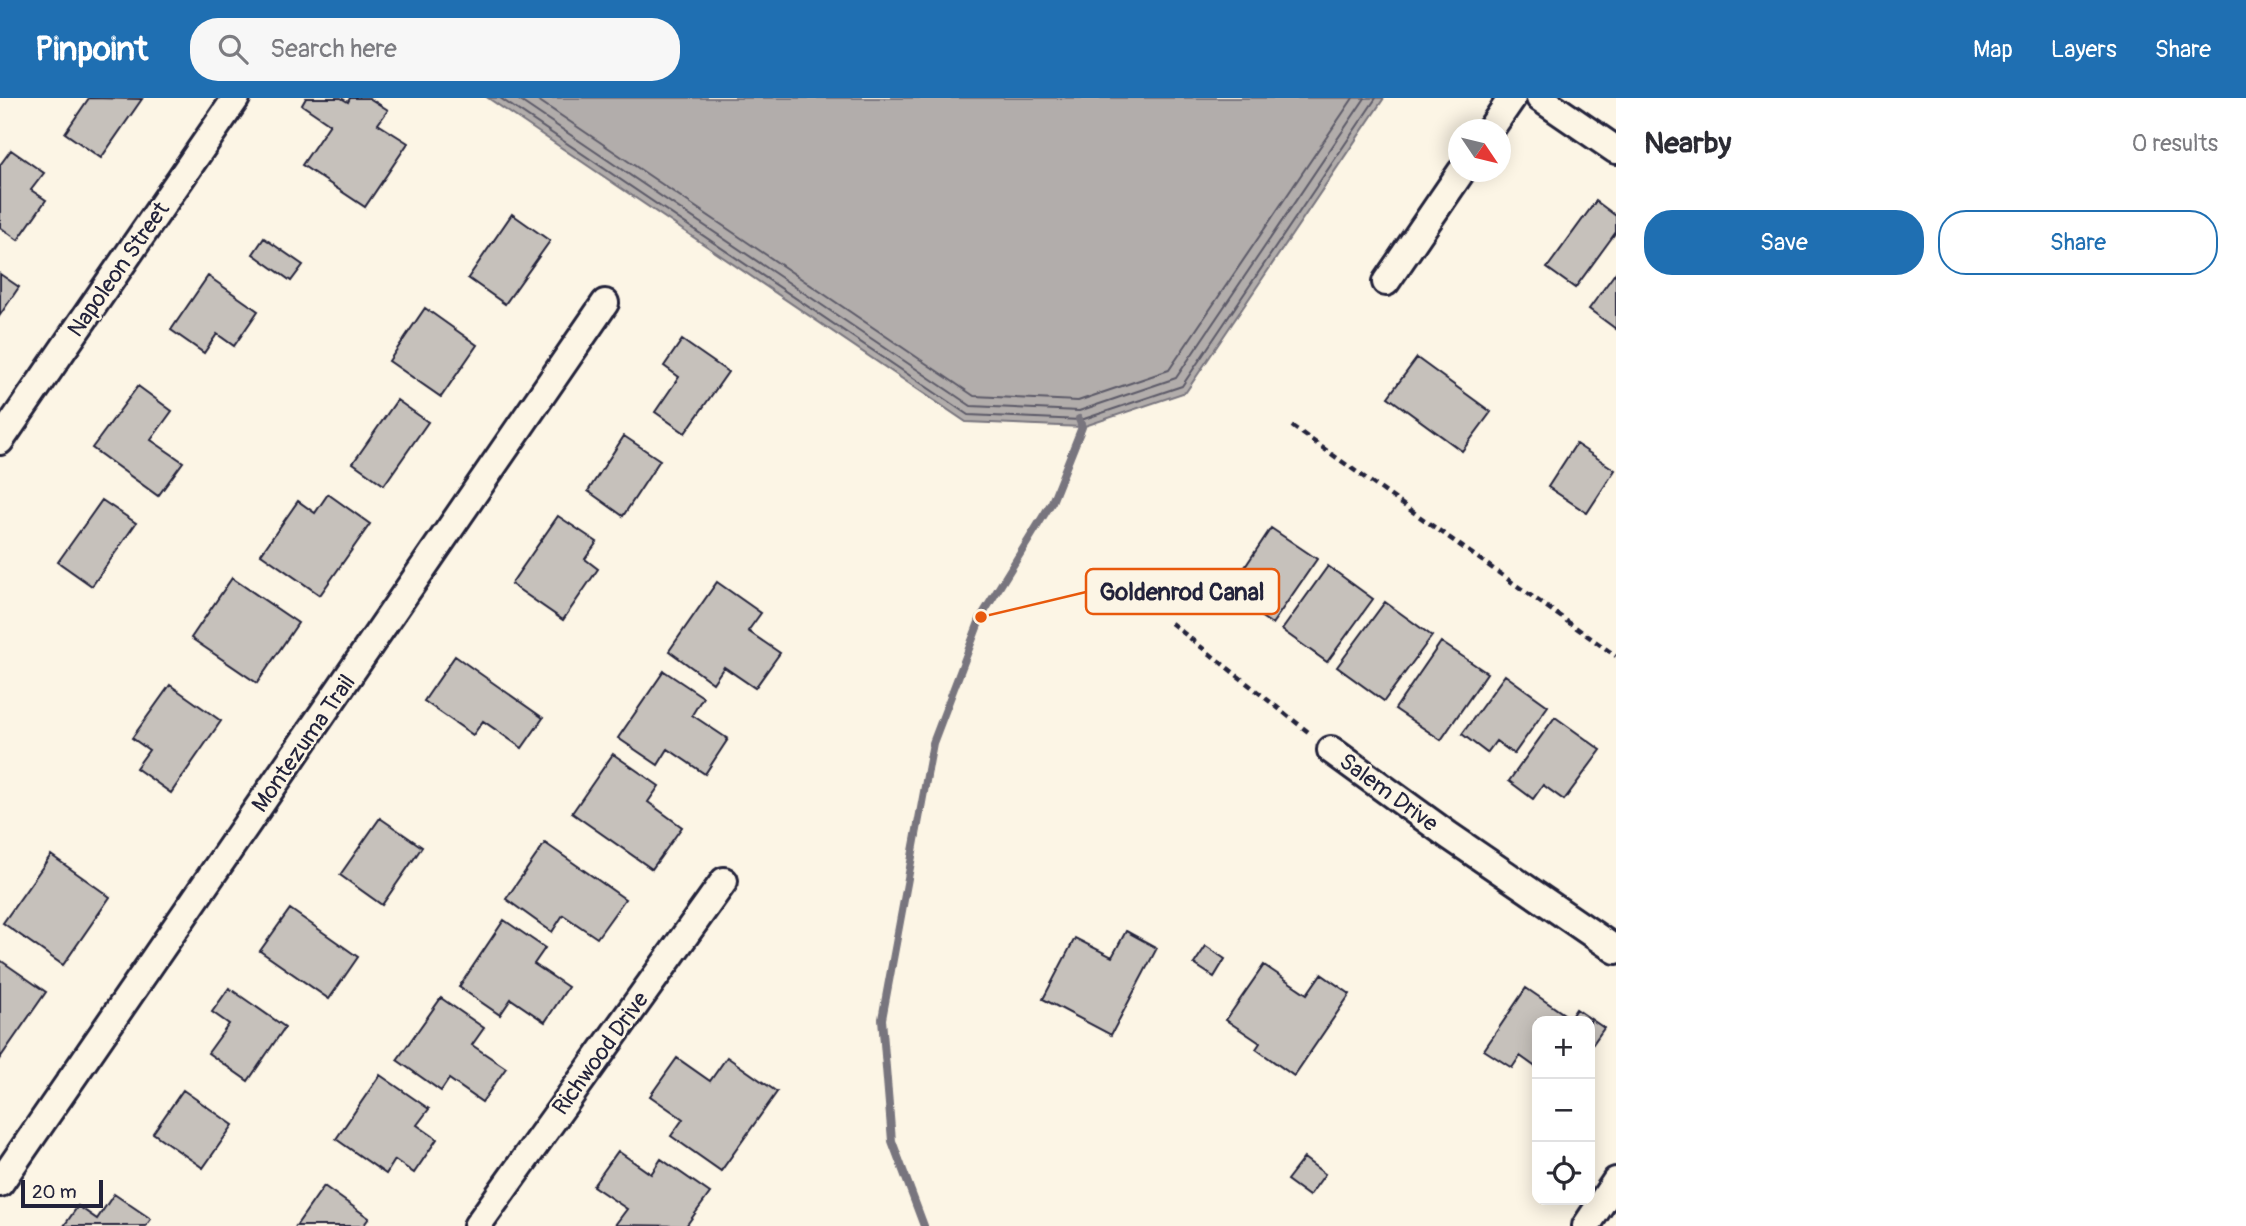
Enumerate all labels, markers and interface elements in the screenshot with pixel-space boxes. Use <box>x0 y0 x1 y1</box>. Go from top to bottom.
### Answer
search box <box>190 18 680 81</box>
text: Pinpoint <box>35 29 148 70</box>
icon: search <box>214 30 252 68</box>
text: Search here <box>270 33 397 65</box>
text: Map <box>1973 35 2013 64</box>
text: Layers <box>2051 35 2117 64</box>
text: Share <box>2155 35 2211 64</box>
north arrow <box>1448 119 1511 182</box>
text: Nearby <box>1644 125 1731 162</box>
text: 0 results <box>2132 129 2218 158</box>
street label: Napoleon Street <box>61 195 176 343</box>
button: Save <box>1644 210 1924 275</box>
button: Share <box>1938 210 2218 275</box>
callout: Goldenrod Canal <box>1086 569 1279 614</box>
text: Goldenrod Canal <box>1099 578 1265 607</box>
street label: Montezuma Trail <box>245 669 362 818</box>
street label: Salem Drive <box>1334 747 1444 838</box>
street label: Richwood Drive <box>546 985 655 1121</box>
map controls <box>1532 1016 1595 1205</box>
button: + <box>1532 1016 1595 1079</box>
button: − <box>1532 1079 1595 1142</box>
button: locate <box>1532 1142 1595 1205</box>
scale bar <box>21 1177 103 1209</box>
text: 20 m <box>32 1180 77 1204</box>

